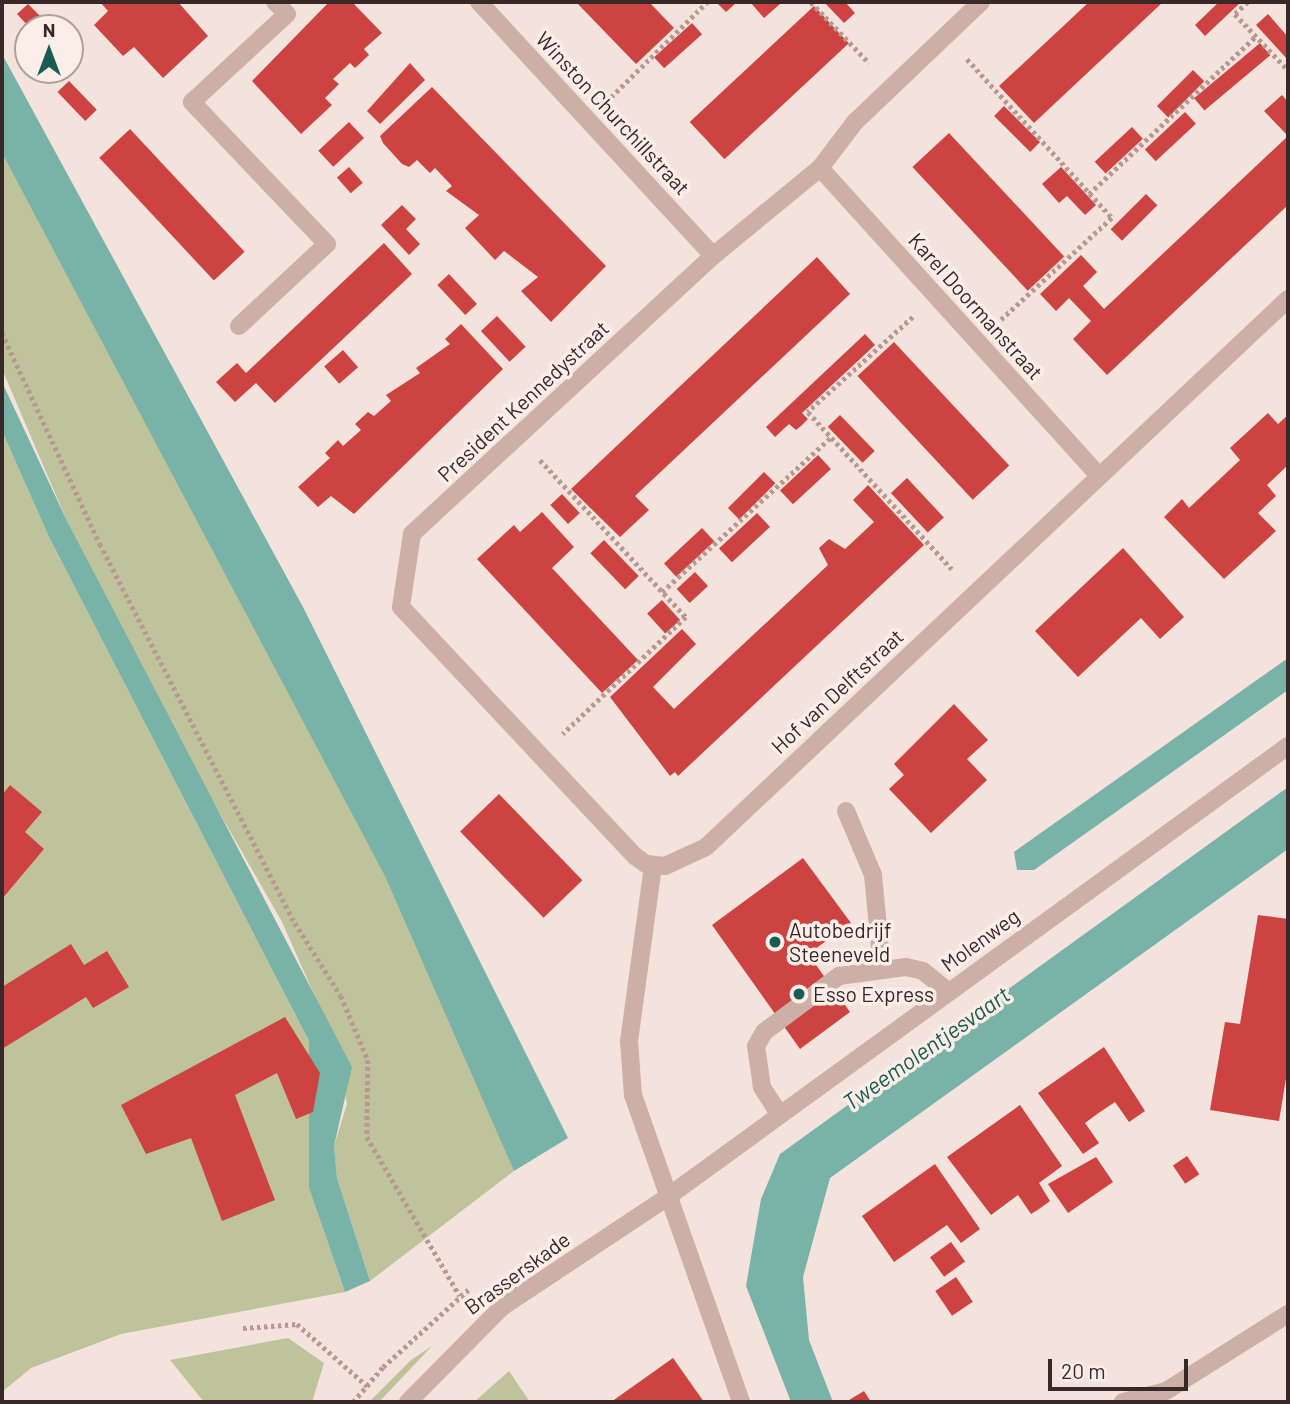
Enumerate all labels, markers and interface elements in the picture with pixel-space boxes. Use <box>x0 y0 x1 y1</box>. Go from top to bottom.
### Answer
north arrow <box>14 14 84 84</box>
text: N <box>43 18 55 41</box>
street label: Winston Churchillstraat <box>531 26 695 200</box>
street label: Karel Doormanstraat <box>904 227 1048 385</box>
street label: President Kennedystraat <box>432 315 614 487</box>
street label: Hof van Delftstraat <box>766 623 908 759</box>
street label: Molenweg <box>936 903 1024 977</box>
place label: Autobedrijf Steeneveld <box>789 917 891 967</box>
marker: Autobedrijf Steeneveld <box>767 934 783 950</box>
water label: Tweemolentjesvaart <box>837 980 1015 1116</box>
place label: Esso Express <box>813 981 934 1007</box>
marker: Esso Express <box>791 986 807 1002</box>
street label: Brasserskade <box>459 1226 575 1320</box>
scale bar <box>1052 1344 1192 1388</box>
text: 20 m <box>1061 1358 1106 1383</box>

